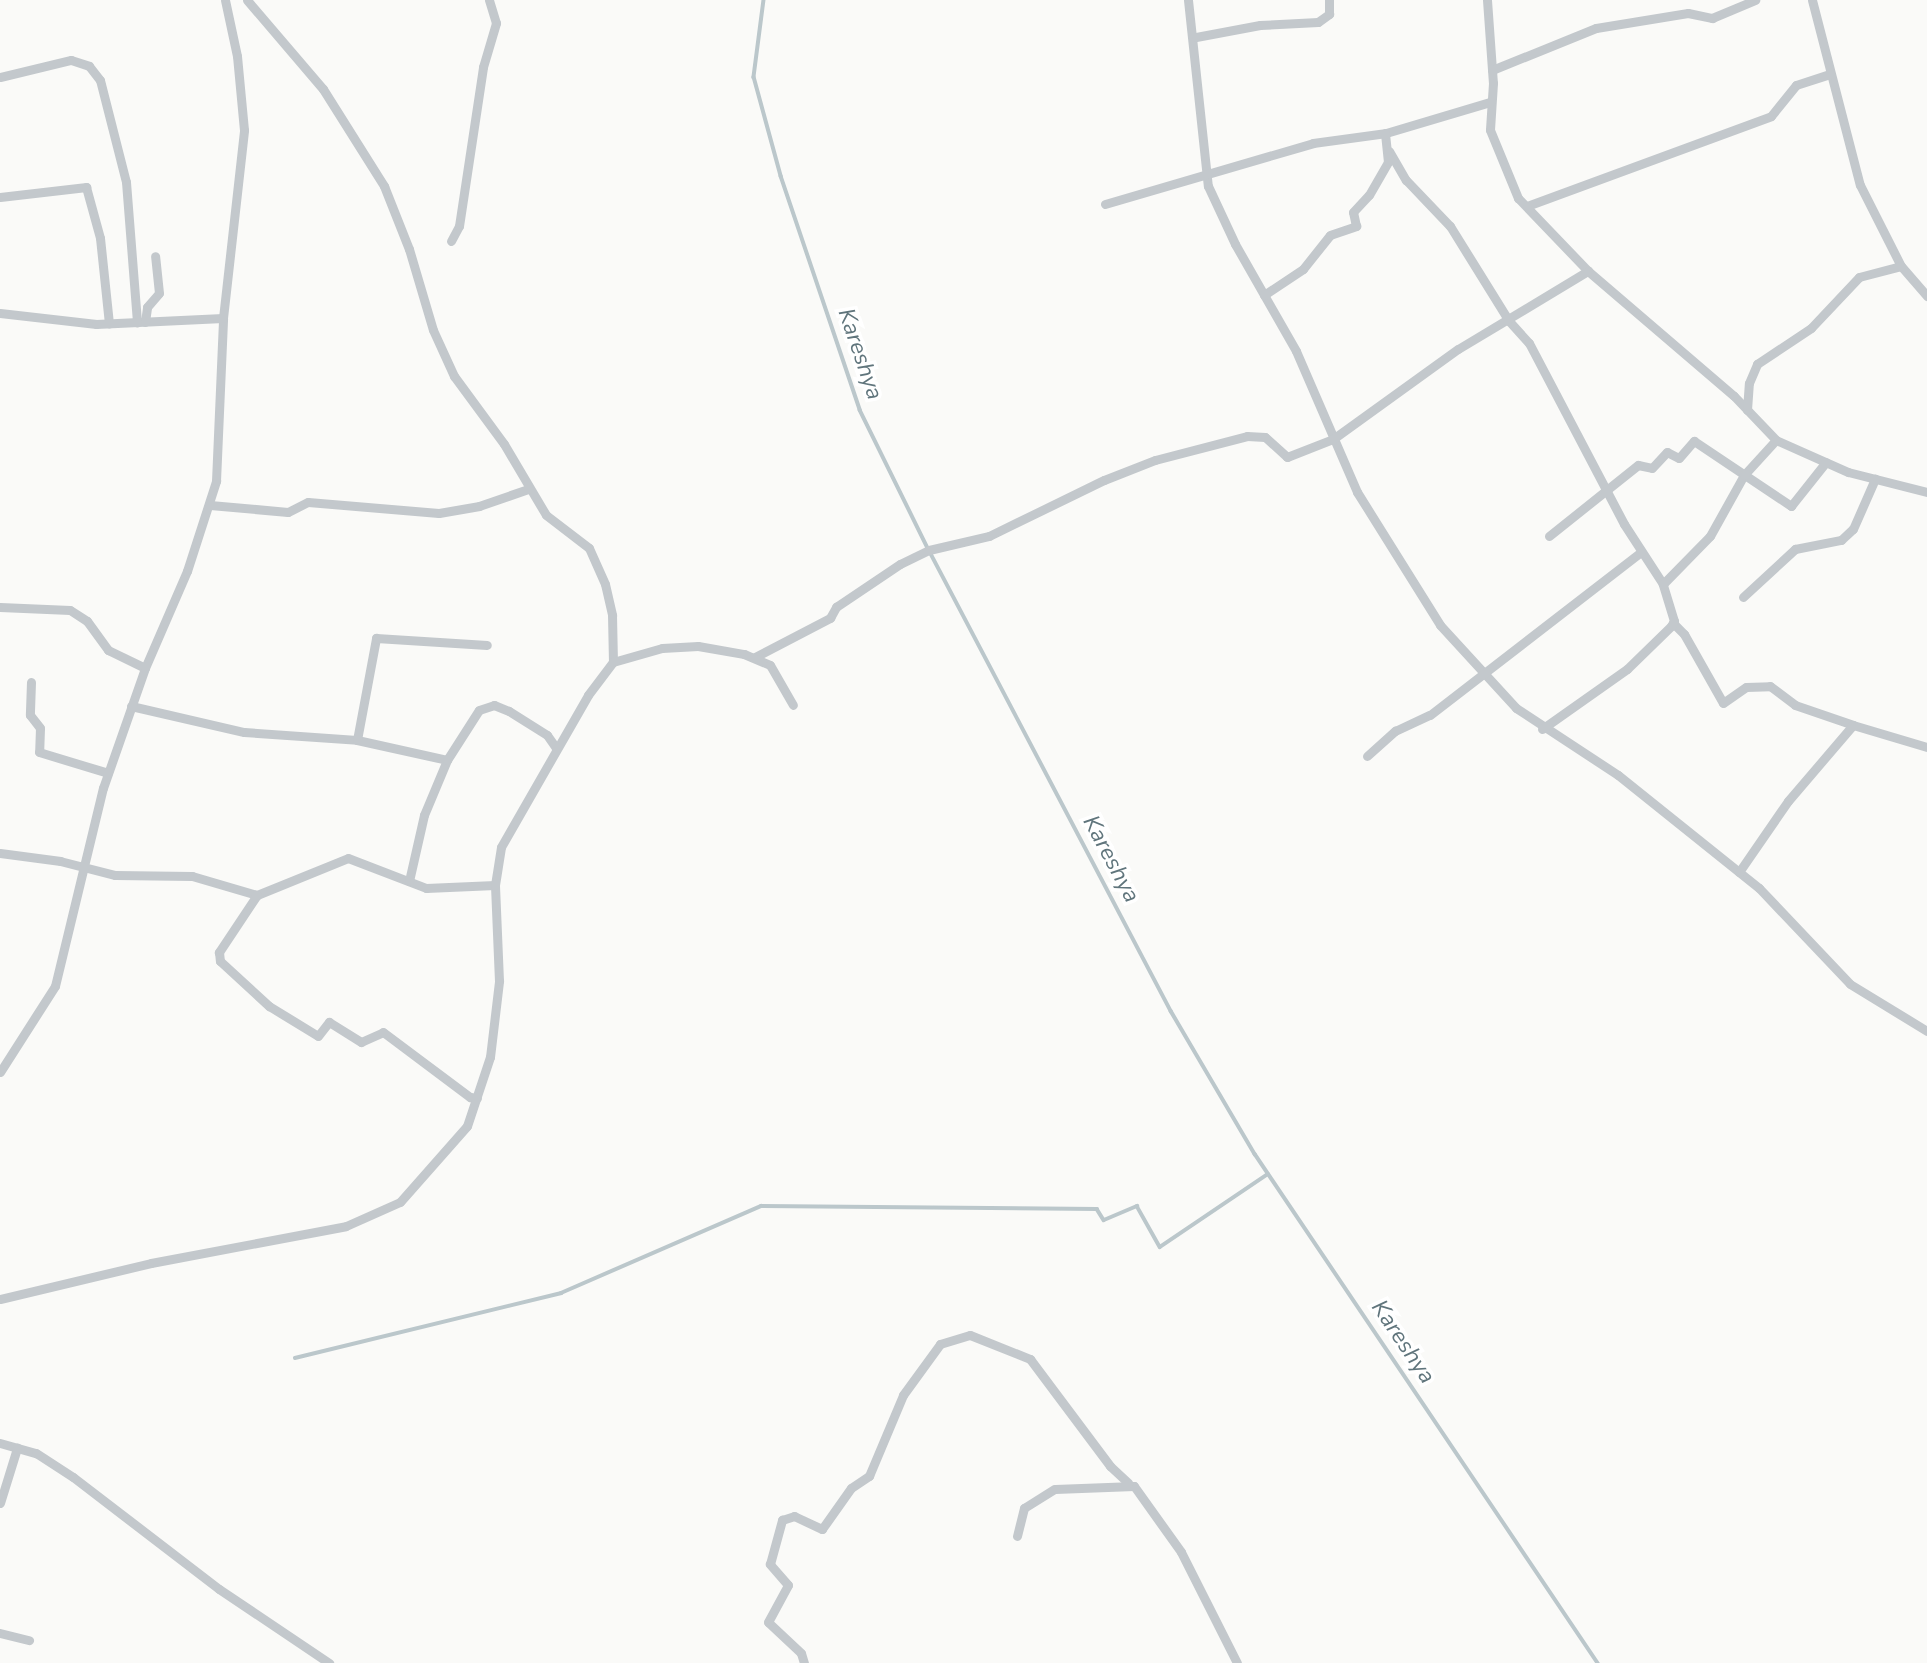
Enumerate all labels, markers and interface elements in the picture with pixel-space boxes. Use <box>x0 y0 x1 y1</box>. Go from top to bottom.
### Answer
water label: Kareshya <box>832 305 888 403</box>
water label: Kareshya <box>1077 811 1145 907</box>
water label: Kareshya <box>1365 1295 1441 1389</box>

